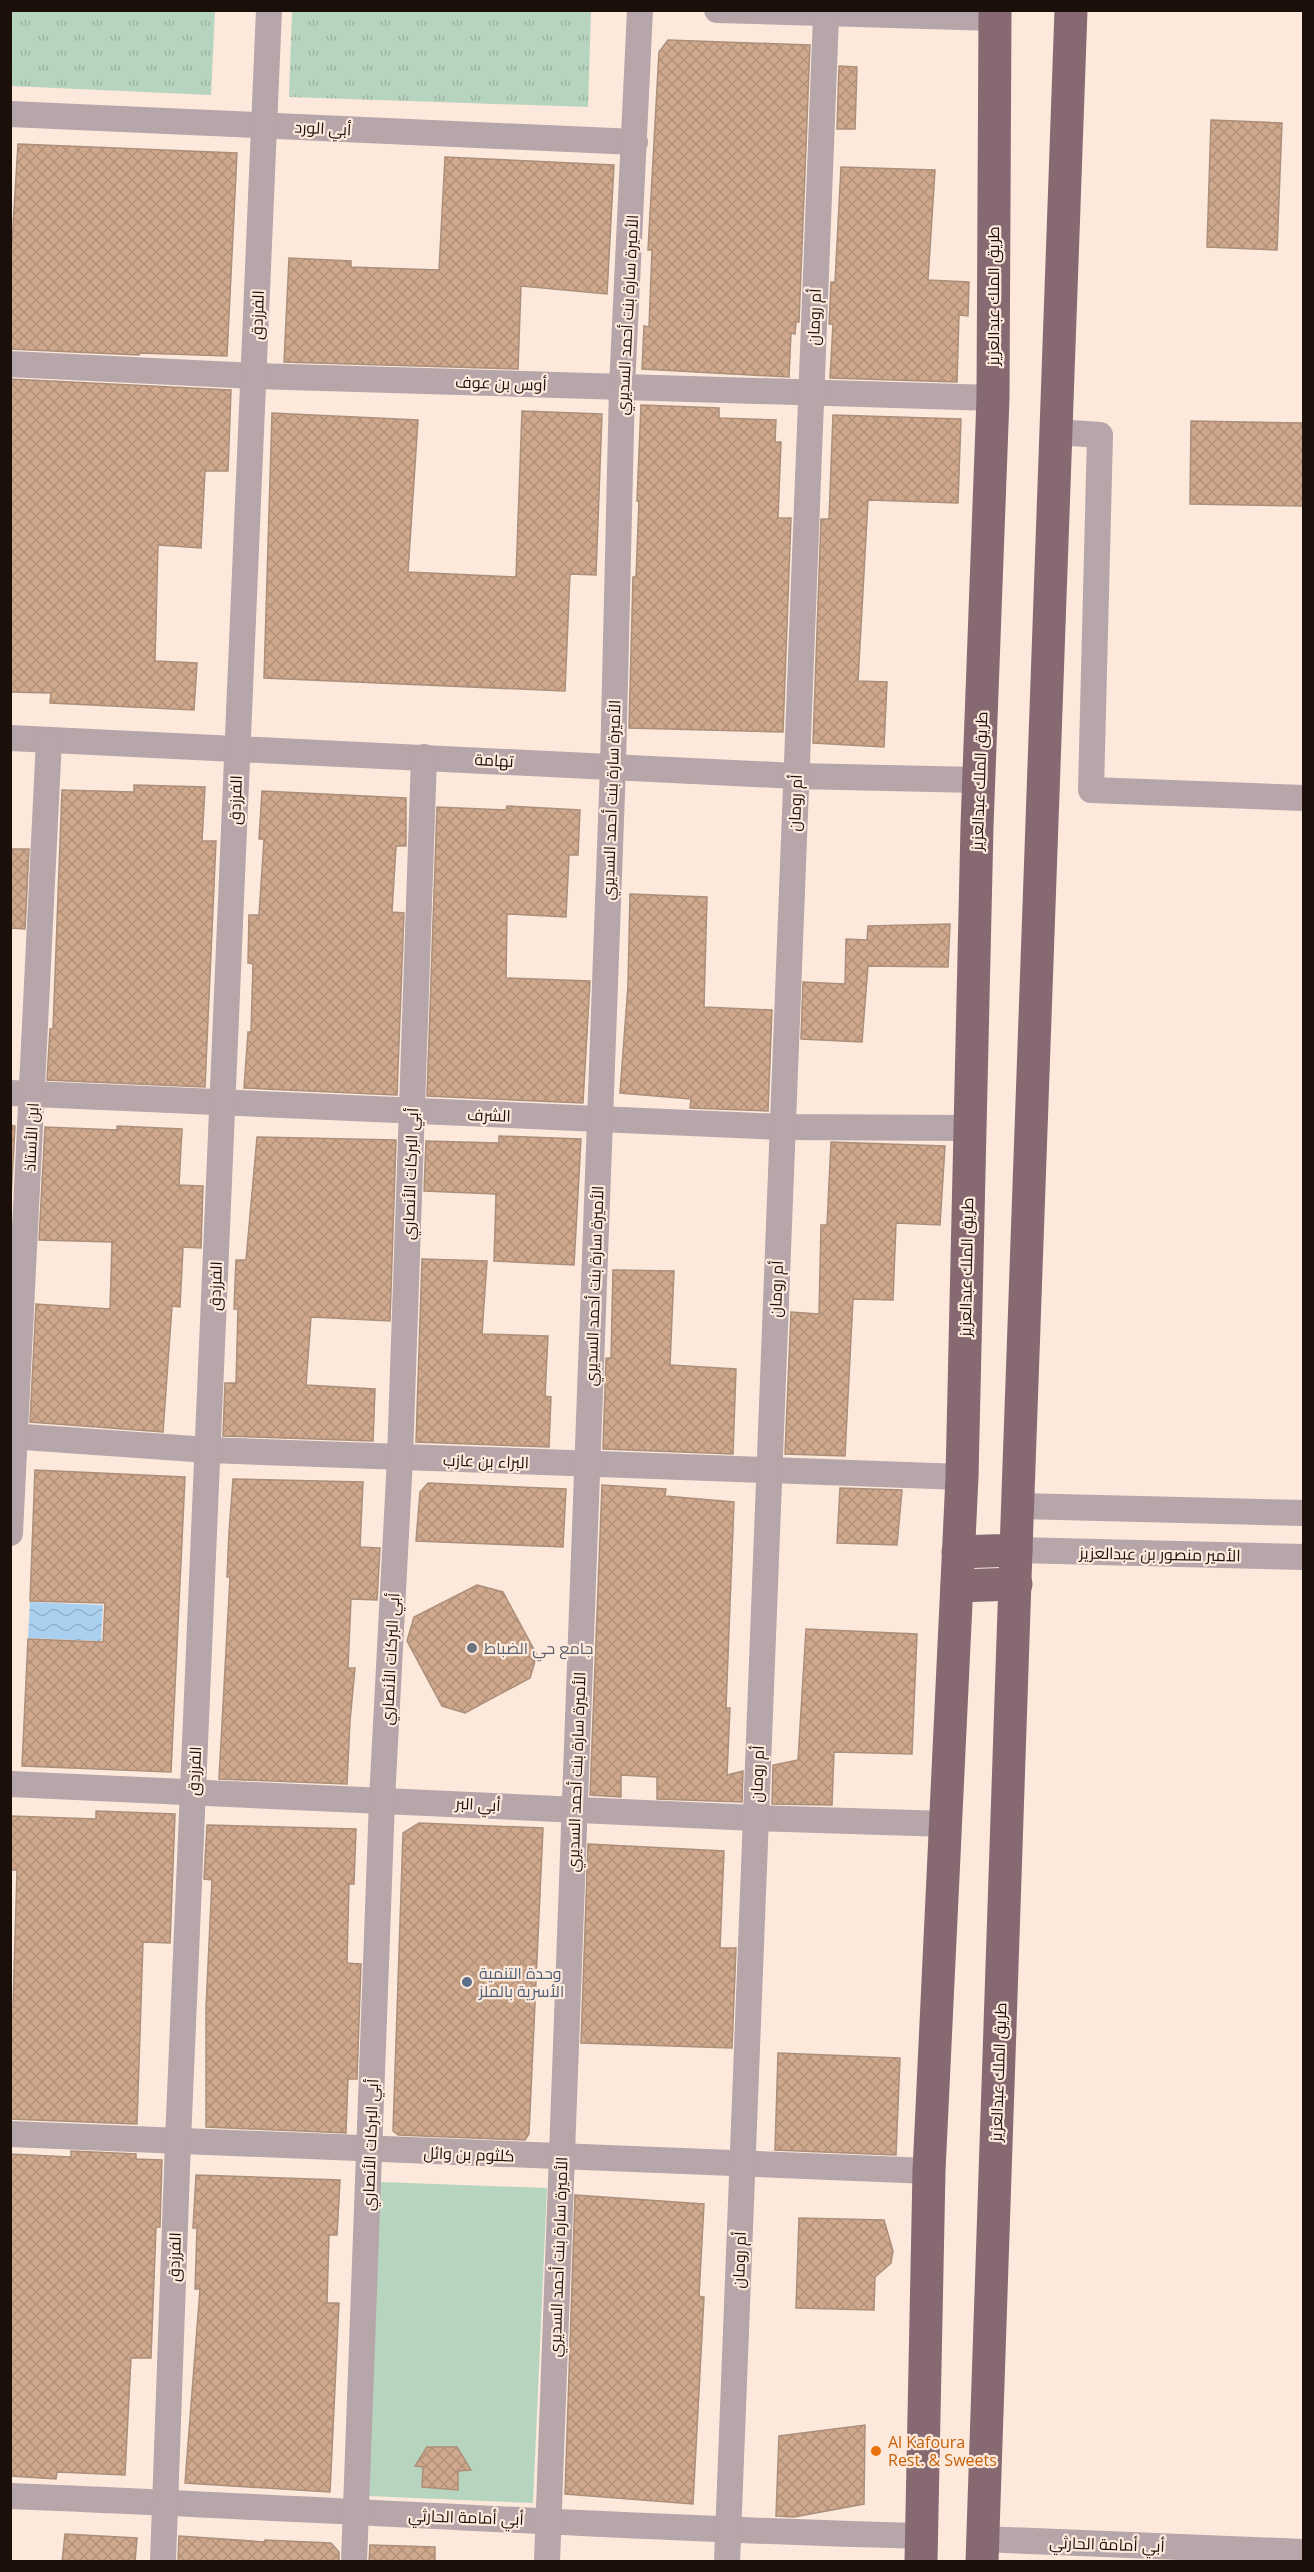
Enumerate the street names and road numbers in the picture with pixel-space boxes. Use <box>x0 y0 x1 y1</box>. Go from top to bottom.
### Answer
street label: أبي الورد <box>294 116 352 143</box>
street label: الأميرة سارة بنت أحمد السديري <box>611 214 646 416</box>
street label: طريق الملك عبدالعزيز <box>982 226 1004 367</box>
street label: أم رومان <box>802 288 827 346</box>
street label: الفرزدق <box>245 290 269 340</box>
street label: أوس بن عوف <box>455 370 547 396</box>
street label: الأميرة سارة بنت أحمد السديري <box>597 699 628 901</box>
street label: طريق الملك عبدالعزيز <box>966 711 992 852</box>
street label: تهامة <box>474 748 515 772</box>
street label: أم رومان <box>783 774 808 832</box>
street label: الفرزدق <box>223 775 247 825</box>
street label: ابن الأستاذ <box>18 1102 44 1172</box>
street label: الشرف <box>467 1103 511 1127</box>
street label: أبي البركات الأنصاري <box>397 1107 426 1241</box>
street label: الأميرة سارة بنت أحمد السديري <box>580 1185 611 1387</box>
street label: طريق الملك عبدالعزيز <box>954 1197 978 1338</box>
street label: أم رومان <box>764 1260 789 1318</box>
street label: الفرزدق <box>203 1261 227 1311</box>
street label: البراء بن عازب <box>443 1449 529 1473</box>
street label: الأمير منصور بن عبدالعزيز <box>1078 1542 1241 1566</box>
street label: أبي البركات الأنصاري <box>376 1592 407 1726</box>
street label: الأميرة سارة بنت أحمد السديري <box>562 1671 593 1873</box>
street label: أم رومان <box>745 1745 770 1803</box>
street label: الفرزدق <box>182 1746 206 1796</box>
street label: أبي البر <box>454 1792 501 1819</box>
street label: طريق الملك عبدالعزيز <box>985 2002 1011 2143</box>
street label: أبي البركات الأنصاري <box>357 2078 386 2212</box>
street label: كلثوم بن وائل <box>423 2141 515 2168</box>
street label: الأميرة سارة بنت أحمد السديري <box>544 2156 575 2358</box>
street label: أم رومان <box>727 2231 752 2289</box>
street label: الفرزدق <box>162 2232 186 2282</box>
street label: أبي أمامة الحارثي <box>408 2504 524 2533</box>
street label: أبي أمامة الحارثي <box>1049 2531 1165 2560</box>

